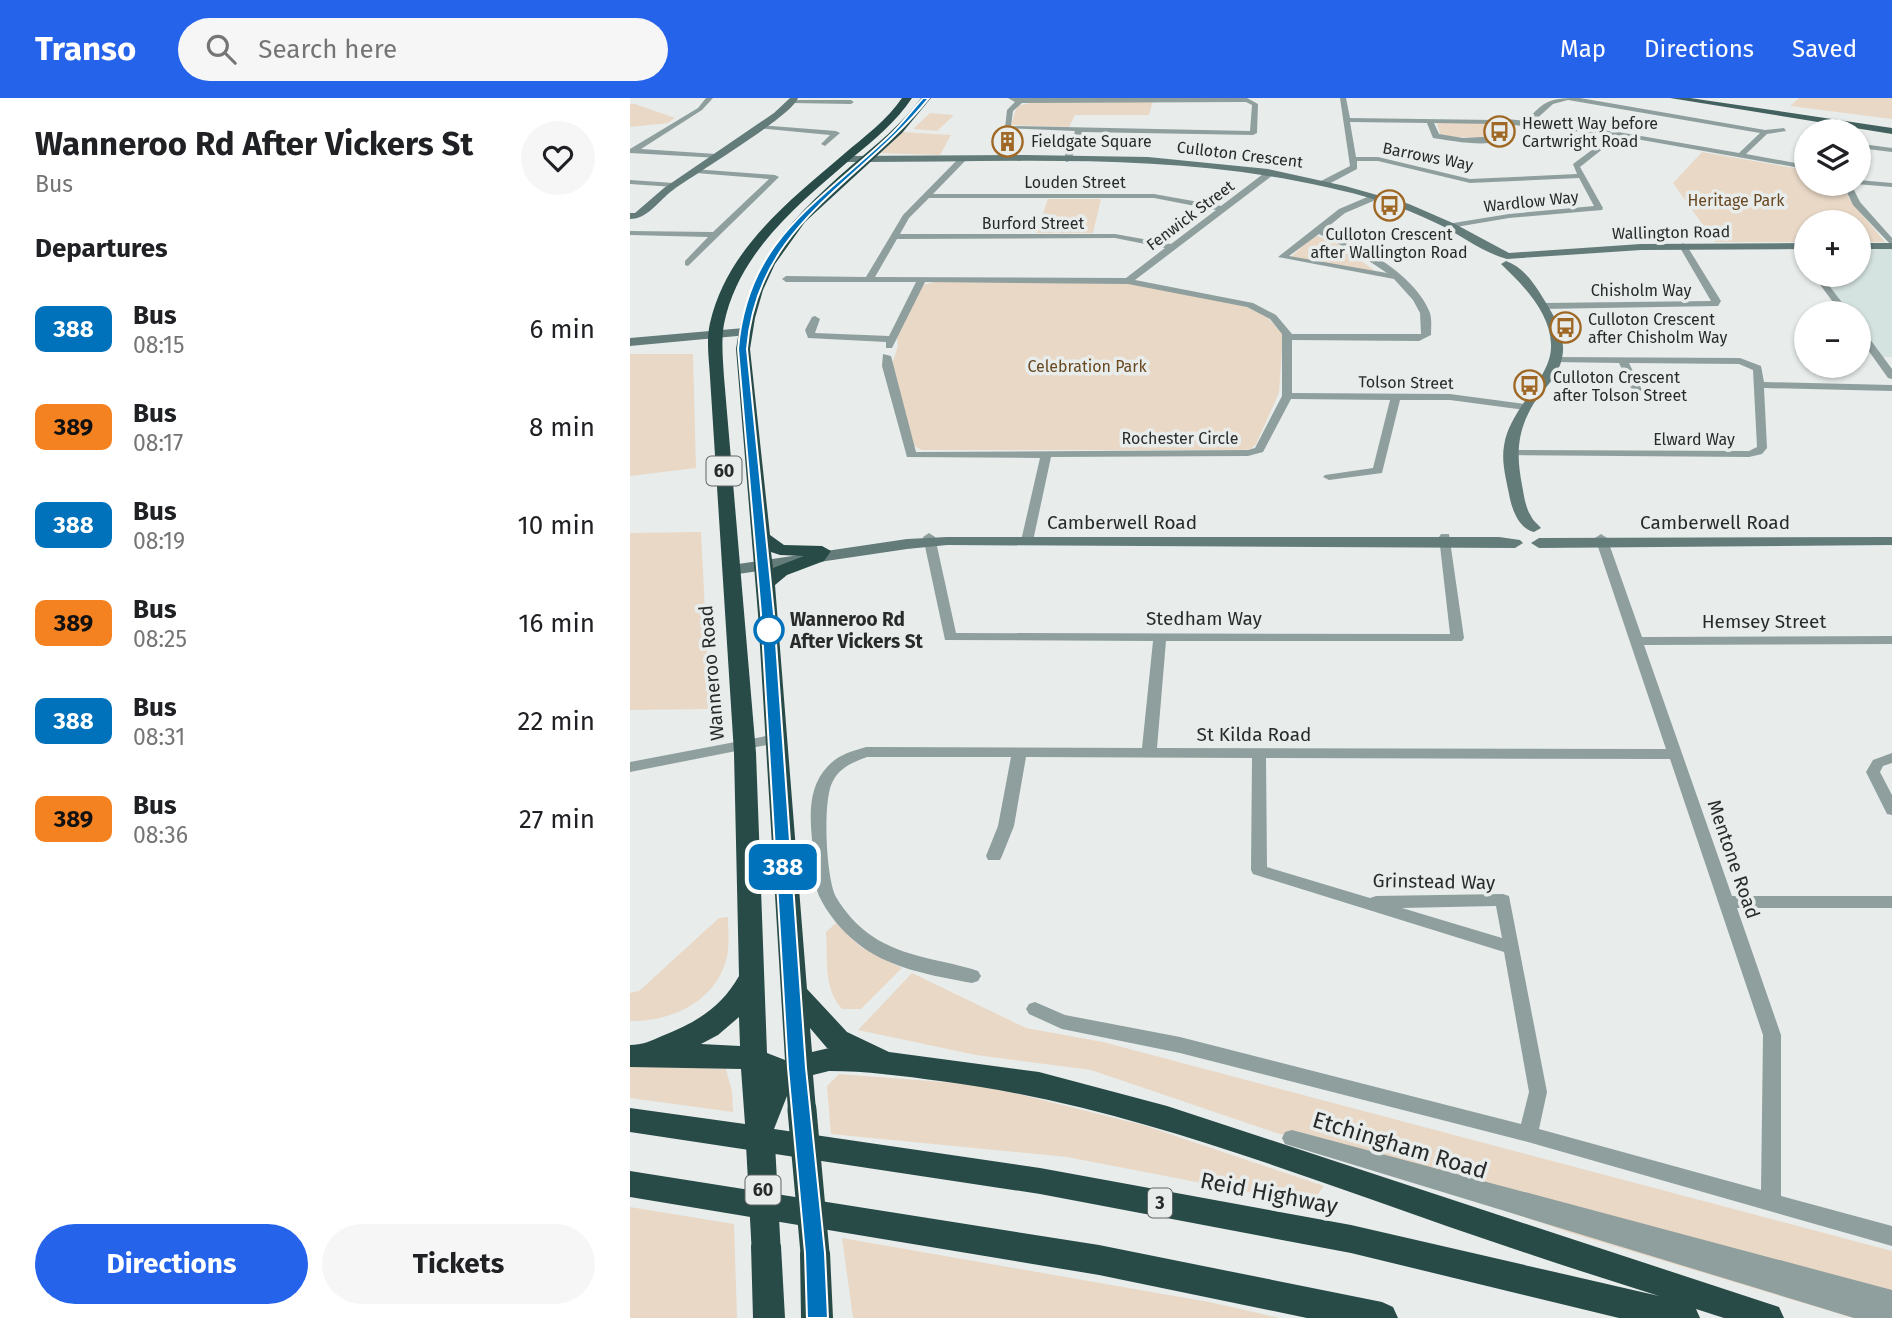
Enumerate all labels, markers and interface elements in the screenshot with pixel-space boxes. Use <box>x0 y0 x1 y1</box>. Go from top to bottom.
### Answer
search box <box>178 18 668 81</box>
text: Transo <box>35 29 136 69</box>
icon: search <box>202 30 240 68</box>
text: Search here <box>258 34 397 65</box>
text: Map <box>1560 35 1606 63</box>
text: Directions <box>1644 35 1754 63</box>
text: Saved <box>1792 35 1857 63</box>
place label: Hewett Way before Cartwright Road <box>1522 114 1658 151</box>
bus stop icon: Hewett Way before Cartwright Road <box>1482 115 1516 149</box>
map controls <box>1794 119 1871 378</box>
button: layers <box>1794 119 1871 196</box>
button: heart <box>521 121 595 195</box>
text: Wanneroo Rd After Vickers St <box>35 124 473 164</box>
building icon: Fieldgate Square <box>991 124 1025 158</box>
place label: Fieldgate Square <box>1031 132 1152 151</box>
street label: Culloton Crescent <box>1176 137 1304 172</box>
street label: Barrows Way <box>1381 138 1475 175</box>
text: Bus <box>35 170 73 198</box>
street label: Louden Street <box>1024 173 1126 192</box>
street label: Fenwick Street <box>1143 176 1238 255</box>
street label: Wardlow Way <box>1483 187 1580 216</box>
bus stop icon: Culloton Crescent after Wallington Road <box>1372 188 1406 222</box>
park label: Heritage Park <box>1687 191 1785 210</box>
button: + <box>1794 210 1871 287</box>
street label: Burford Street <box>982 214 1085 233</box>
street label: Wallington Road <box>1612 222 1730 243</box>
place label: Culloton Crescent after Wallington Road <box>1311 225 1468 262</box>
text: Departures <box>35 233 168 264</box>
street label: Chisholm Way <box>1591 281 1691 300</box>
text: Bus <box>133 300 176 331</box>
button: − <box>1794 301 1871 378</box>
place label: Culloton Crescent after Chisholm Way <box>1588 310 1727 347</box>
bus stop icon: Culloton Crescent after Chisholm Way <box>1548 311 1582 345</box>
text: 6 min <box>529 314 595 345</box>
text: 388 <box>53 315 94 343</box>
text: 08:15 <box>133 331 185 359</box>
park label: Celebration Park <box>1027 357 1147 376</box>
place label: Culloton Crescent after Tolson Street <box>1553 368 1687 405</box>
bus stop icon: Culloton Crescent after Tolson Street <box>1513 369 1547 403</box>
street label: Tolson Street <box>1358 372 1454 393</box>
text: Bus <box>133 398 176 429</box>
text: 8 min <box>529 412 595 443</box>
text: 389 <box>54 413 93 441</box>
text: 08:17 <box>133 429 183 457</box>
street label: Rochester Circle <box>1122 429 1238 448</box>
street label: Elward Way <box>1653 430 1735 449</box>
road number: 60 <box>706 456 742 486</box>
text: Bus <box>133 496 176 527</box>
text: 10 min <box>517 510 595 541</box>
text: 388 <box>53 511 94 539</box>
street label: Camberwell Road <box>1047 511 1197 534</box>
street label: Camberwell Road <box>1640 511 1790 534</box>
text: 08:19 <box>133 527 185 555</box>
text: Bus <box>133 594 176 625</box>
street label: Wanneroo Road <box>694 604 729 742</box>
street label: Stedham Way <box>1146 607 1263 630</box>
text: 16 min <box>518 608 595 639</box>
place label: Wanneroo Rd After Vickers St <box>789 608 924 653</box>
text: 389 <box>54 609 93 637</box>
street label: Hemsey Street <box>1702 610 1826 633</box>
marker: Wanneroo Rd After Vickers St <box>754 615 784 645</box>
text: 08:25 <box>133 625 187 653</box>
text: Bus <box>133 692 176 723</box>
text: 22 min <box>518 706 595 737</box>
text: 388 <box>53 707 94 735</box>
text: 08:31 <box>133 723 185 751</box>
street label: St Kilda Road <box>1197 723 1311 746</box>
text: Bus <box>133 790 176 821</box>
street label: Mentone Road <box>1702 797 1765 922</box>
text: 27 min <box>519 804 595 835</box>
text: 389 <box>54 805 93 833</box>
text: 08:36 <box>133 821 188 849</box>
line badge: 388 <box>743 844 823 890</box>
text: 388 <box>763 853 803 881</box>
street label: Grinstead Way <box>1372 869 1496 894</box>
street label: Etchingham Road <box>1309 1105 1491 1185</box>
street label: Reid Highway <box>1198 1166 1341 1220</box>
road number: 60 <box>746 1176 780 1204</box>
road number: 3 <box>1148 1188 1172 1218</box>
button: Directions <box>35 1224 308 1304</box>
button: Tickets <box>322 1224 595 1304</box>

